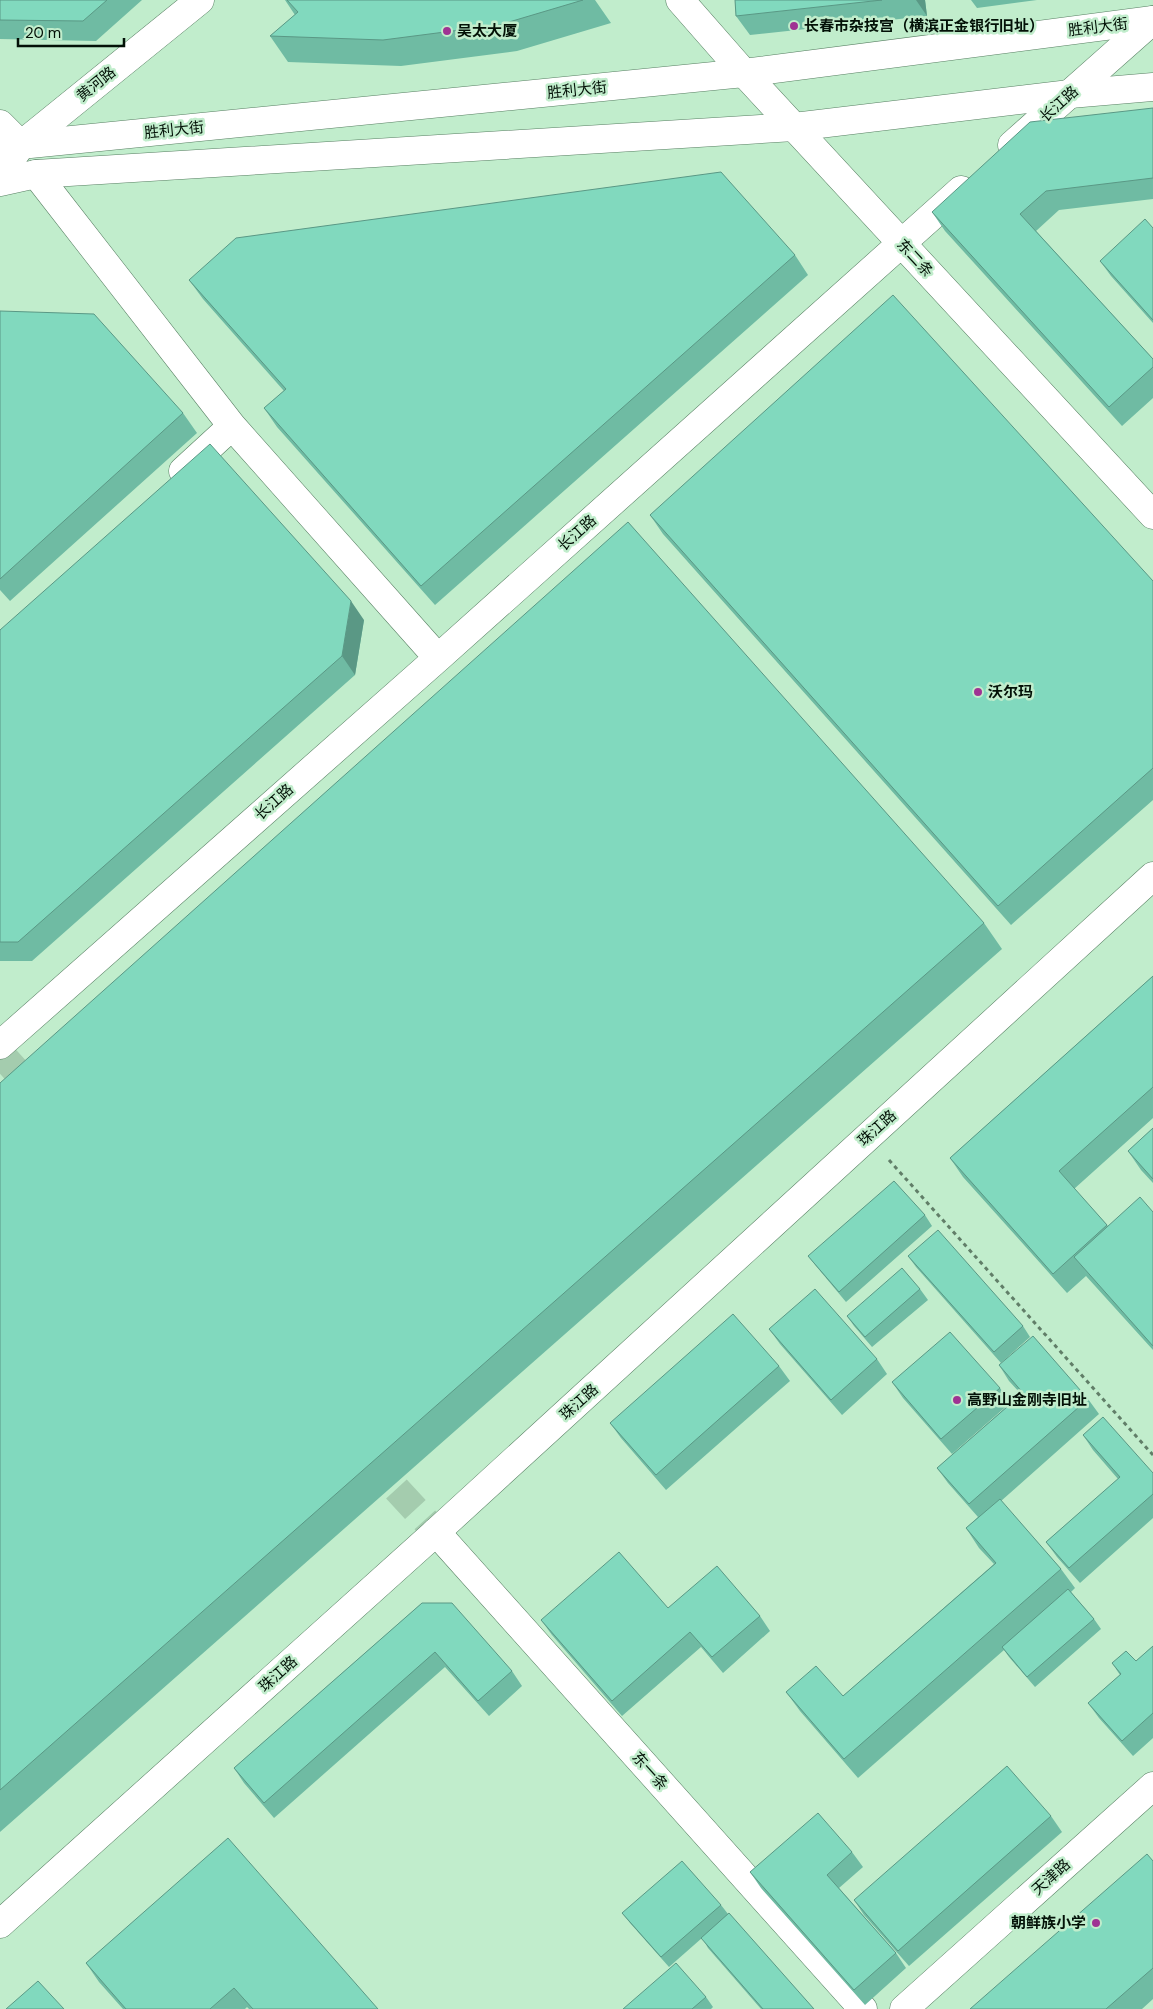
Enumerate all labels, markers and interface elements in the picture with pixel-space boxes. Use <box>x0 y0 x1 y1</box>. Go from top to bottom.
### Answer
street label: 胜利大街 <box>1067 13 1129 41</box>
scale bar <box>18 15 124 47</box>
place label: 长春市杂技宫（横滨正金银行旧址） <box>804 16 1044 36</box>
marker: 长春市杂技宫（横滨正金银行旧址） <box>788 20 800 32</box>
place label: 吴太大厦 <box>457 21 517 41</box>
text: 20 m <box>25 23 61 43</box>
marker: 吴太大厦 <box>441 25 453 37</box>
street label: 黄河路 <box>72 62 120 106</box>
street label: 胜利大街 <box>546 77 608 103</box>
street label: 长江路 <box>1036 82 1082 126</box>
street label: 胜利大街 <box>143 117 205 143</box>
street label: 东二条 <box>892 235 938 281</box>
street label: 长江路 <box>554 511 600 555</box>
place label: 沃尔玛 <box>988 682 1033 702</box>
marker: 沃尔玛 <box>972 686 984 698</box>
street label: 长江路 <box>251 780 297 824</box>
street label: 珠江路 <box>854 1106 900 1150</box>
street label: 珠江路 <box>556 1380 602 1424</box>
place label: 高野山金刚寺旧址 <box>967 1390 1087 1410</box>
marker: 高野山金刚寺旧址 <box>951 1394 963 1406</box>
street label: 珠江路 <box>255 1652 301 1696</box>
street label: 东一条 <box>628 1748 672 1794</box>
street label: 天津路 <box>1028 1855 1074 1899</box>
place label: 朝鲜族小学 <box>1011 1913 1086 1933</box>
marker: 朝鲜族小学 <box>1090 1917 1102 1929</box>

